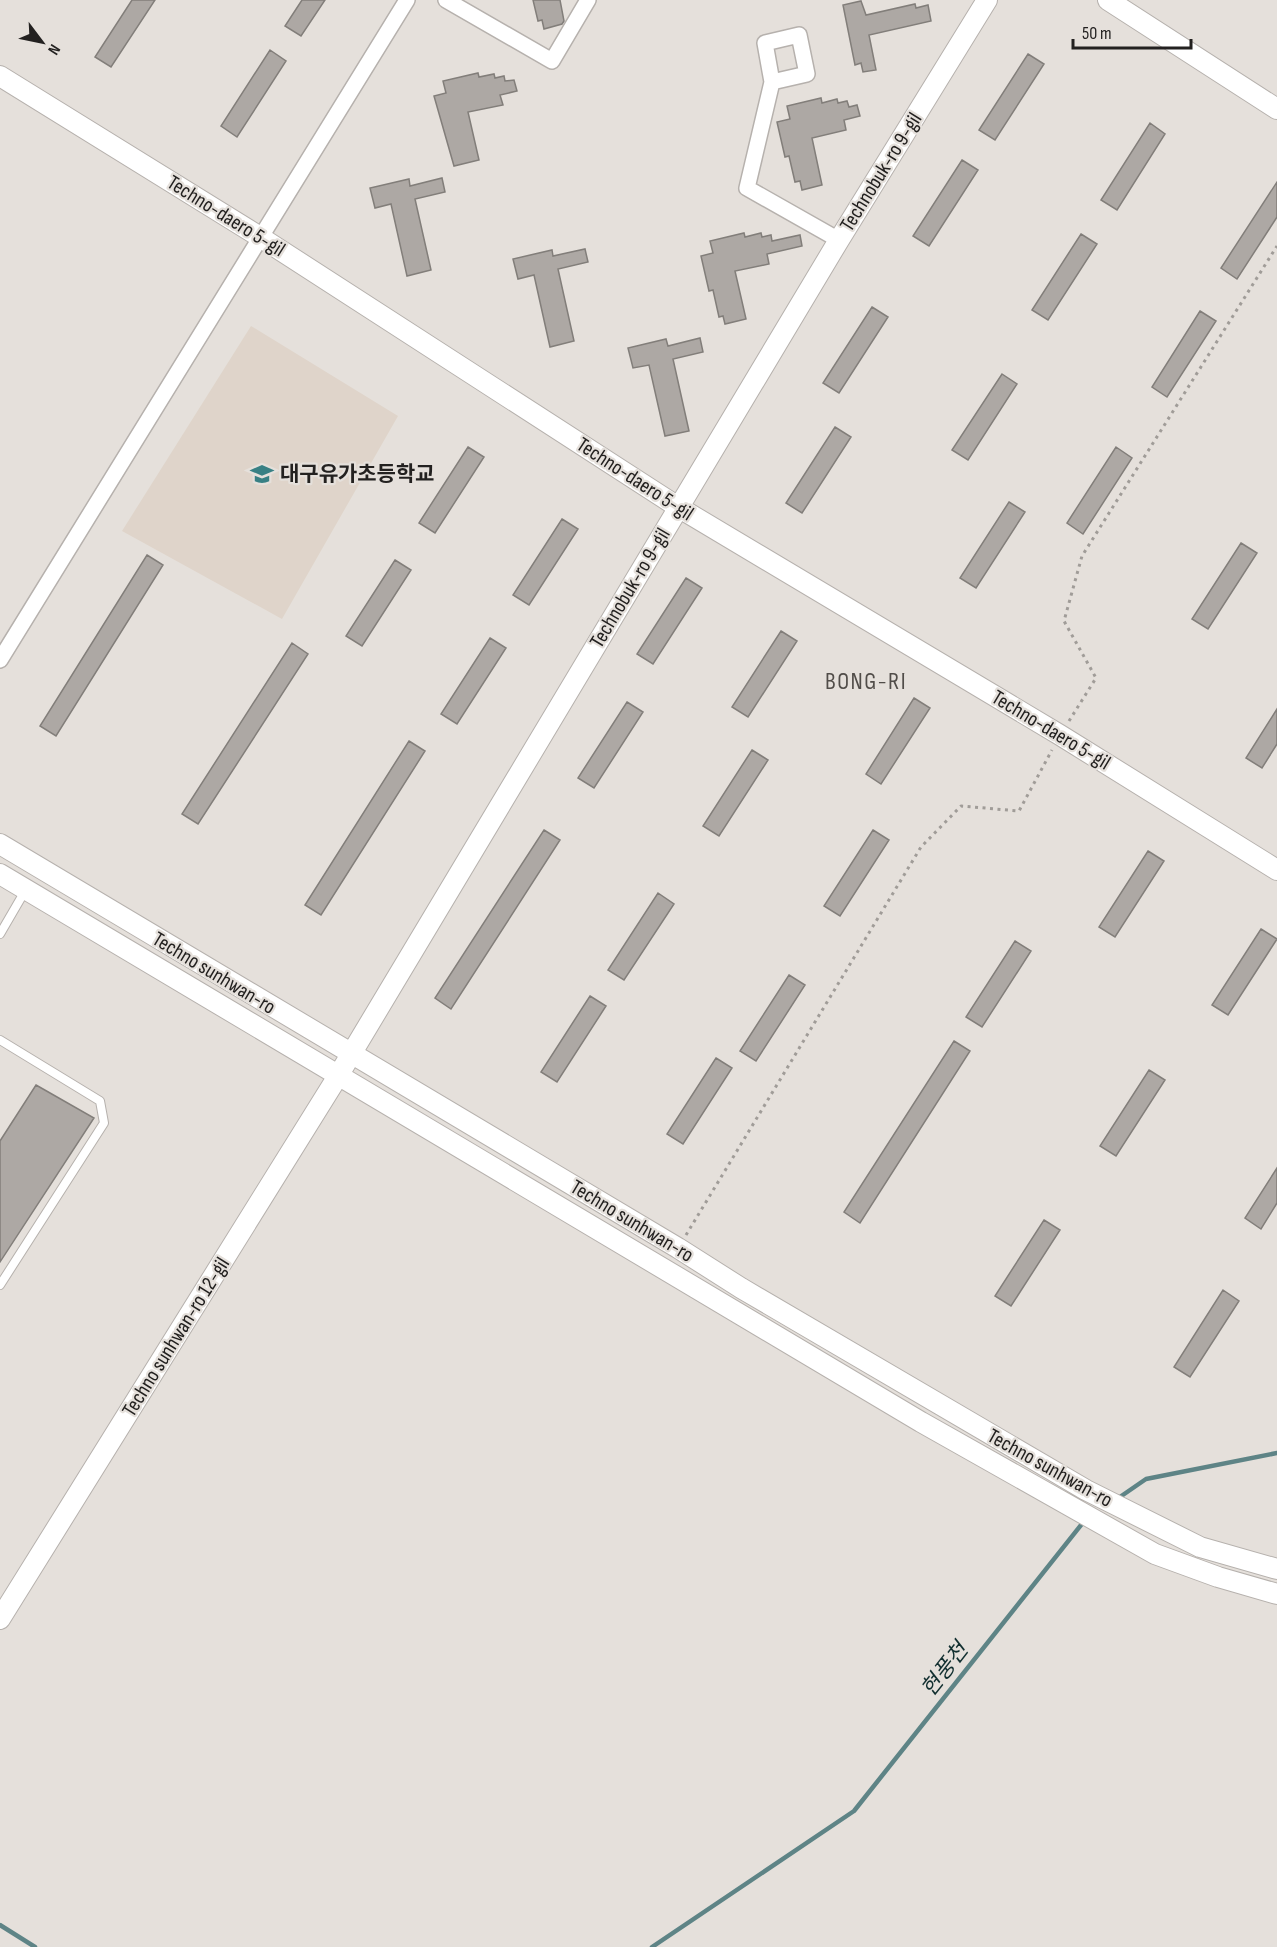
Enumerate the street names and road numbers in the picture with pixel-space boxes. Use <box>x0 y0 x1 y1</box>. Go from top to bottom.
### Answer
street label: Technobuk-ro 9-gil <box>835 108 927 236</box>
street label: Techno-daero 5-gil <box>162 170 290 262</box>
street label: Techno-daero 5-gil <box>572 432 698 526</box>
street label: Technobuk-ro 9-gil <box>584 524 676 652</box>
street label: Techno-daero 5-gil <box>987 685 1115 775</box>
street label: Techno sunhwan-ro <box>148 926 280 1020</box>
street label: Techno sunhwan-ro <box>566 1174 698 1268</box>
street label: Techno sunhwan-ro 12-gil <box>117 1253 235 1421</box>
street label: Techno sunhwan-ro <box>983 1423 1117 1513</box>

